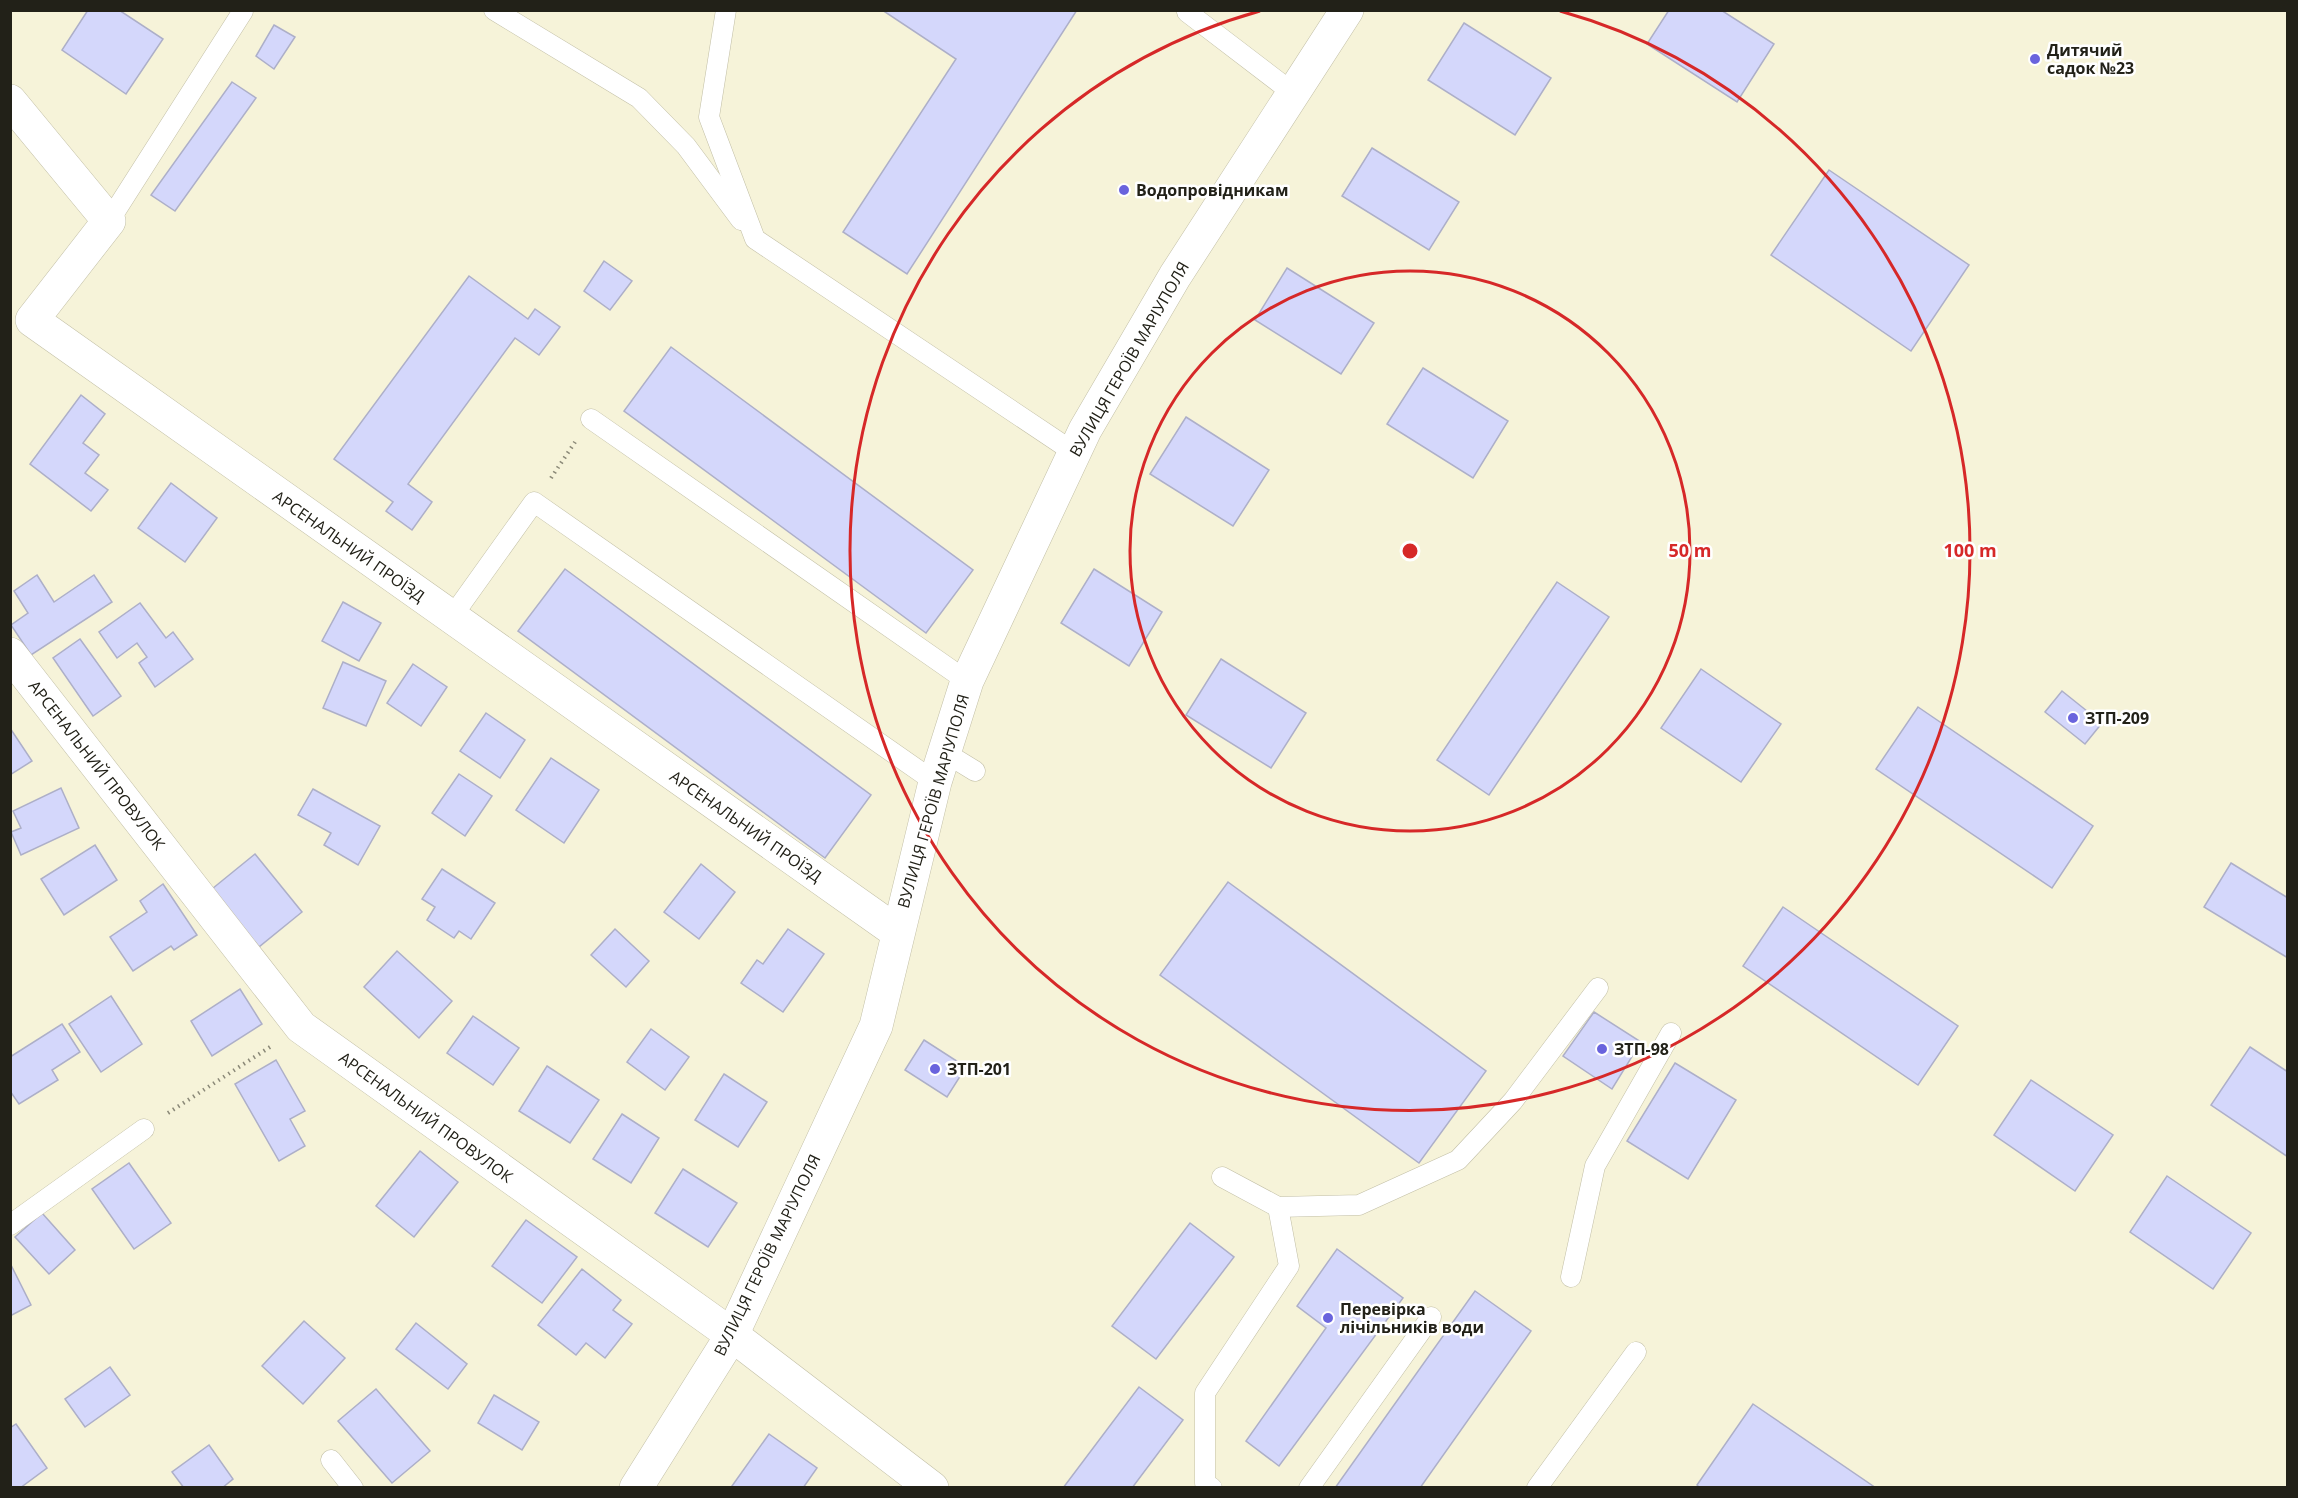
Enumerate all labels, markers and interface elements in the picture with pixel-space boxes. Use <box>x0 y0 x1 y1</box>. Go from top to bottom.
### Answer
place label: Дитячий садок №23 <box>2047 39 2134 79</box>
marker: Дитячий садок №23 <box>2028 52 2042 66</box>
place label: Водопровідникам <box>1136 179 1288 201</box>
marker: Водопровідникам <box>1117 183 1131 197</box>
street label: ВУЛИЦЯ ГЕРОЇВ МАРІУПОЛЯ <box>1064 257 1194 461</box>
street label: АРСЕНАЛЬНИЙ ПРОЇЗД <box>269 485 429 607</box>
text: 50 m <box>1669 538 1711 562</box>
text: 100 m <box>1943 538 1997 562</box>
centre of rings <box>1400 541 1420 561</box>
street label: АРСЕНАЛЬНИЙ ПРОВУЛОК <box>24 676 170 855</box>
street label: ВУЛИЦЯ ГЕРОЇВ МАРІУПОЛЯ <box>892 691 974 911</box>
place label: ЗТП-209 <box>2085 707 2149 729</box>
marker: ЗТП-209 <box>2066 711 2080 725</box>
street label: АРСЕНАЛЬНИЙ ПРОЇЗД <box>666 765 826 887</box>
place label: ЗТП-98 <box>1614 1038 1669 1060</box>
marker: ЗТП-98 <box>1595 1042 1609 1056</box>
street label: АРСЕНАЛЬНИЙ ПРОВУЛОК <box>335 1046 517 1188</box>
place label: ЗТП-201 <box>947 1058 1011 1080</box>
marker: ЗТП-201 <box>928 1062 942 1076</box>
street label: ВУЛИЦЯ ГЕРОЇВ МАРІУПОЛЯ <box>708 1150 826 1360</box>
place label: Перевірка лічільників води <box>1340 1298 1484 1338</box>
marker: Перевірка лічільників води <box>1321 1311 1335 1325</box>

